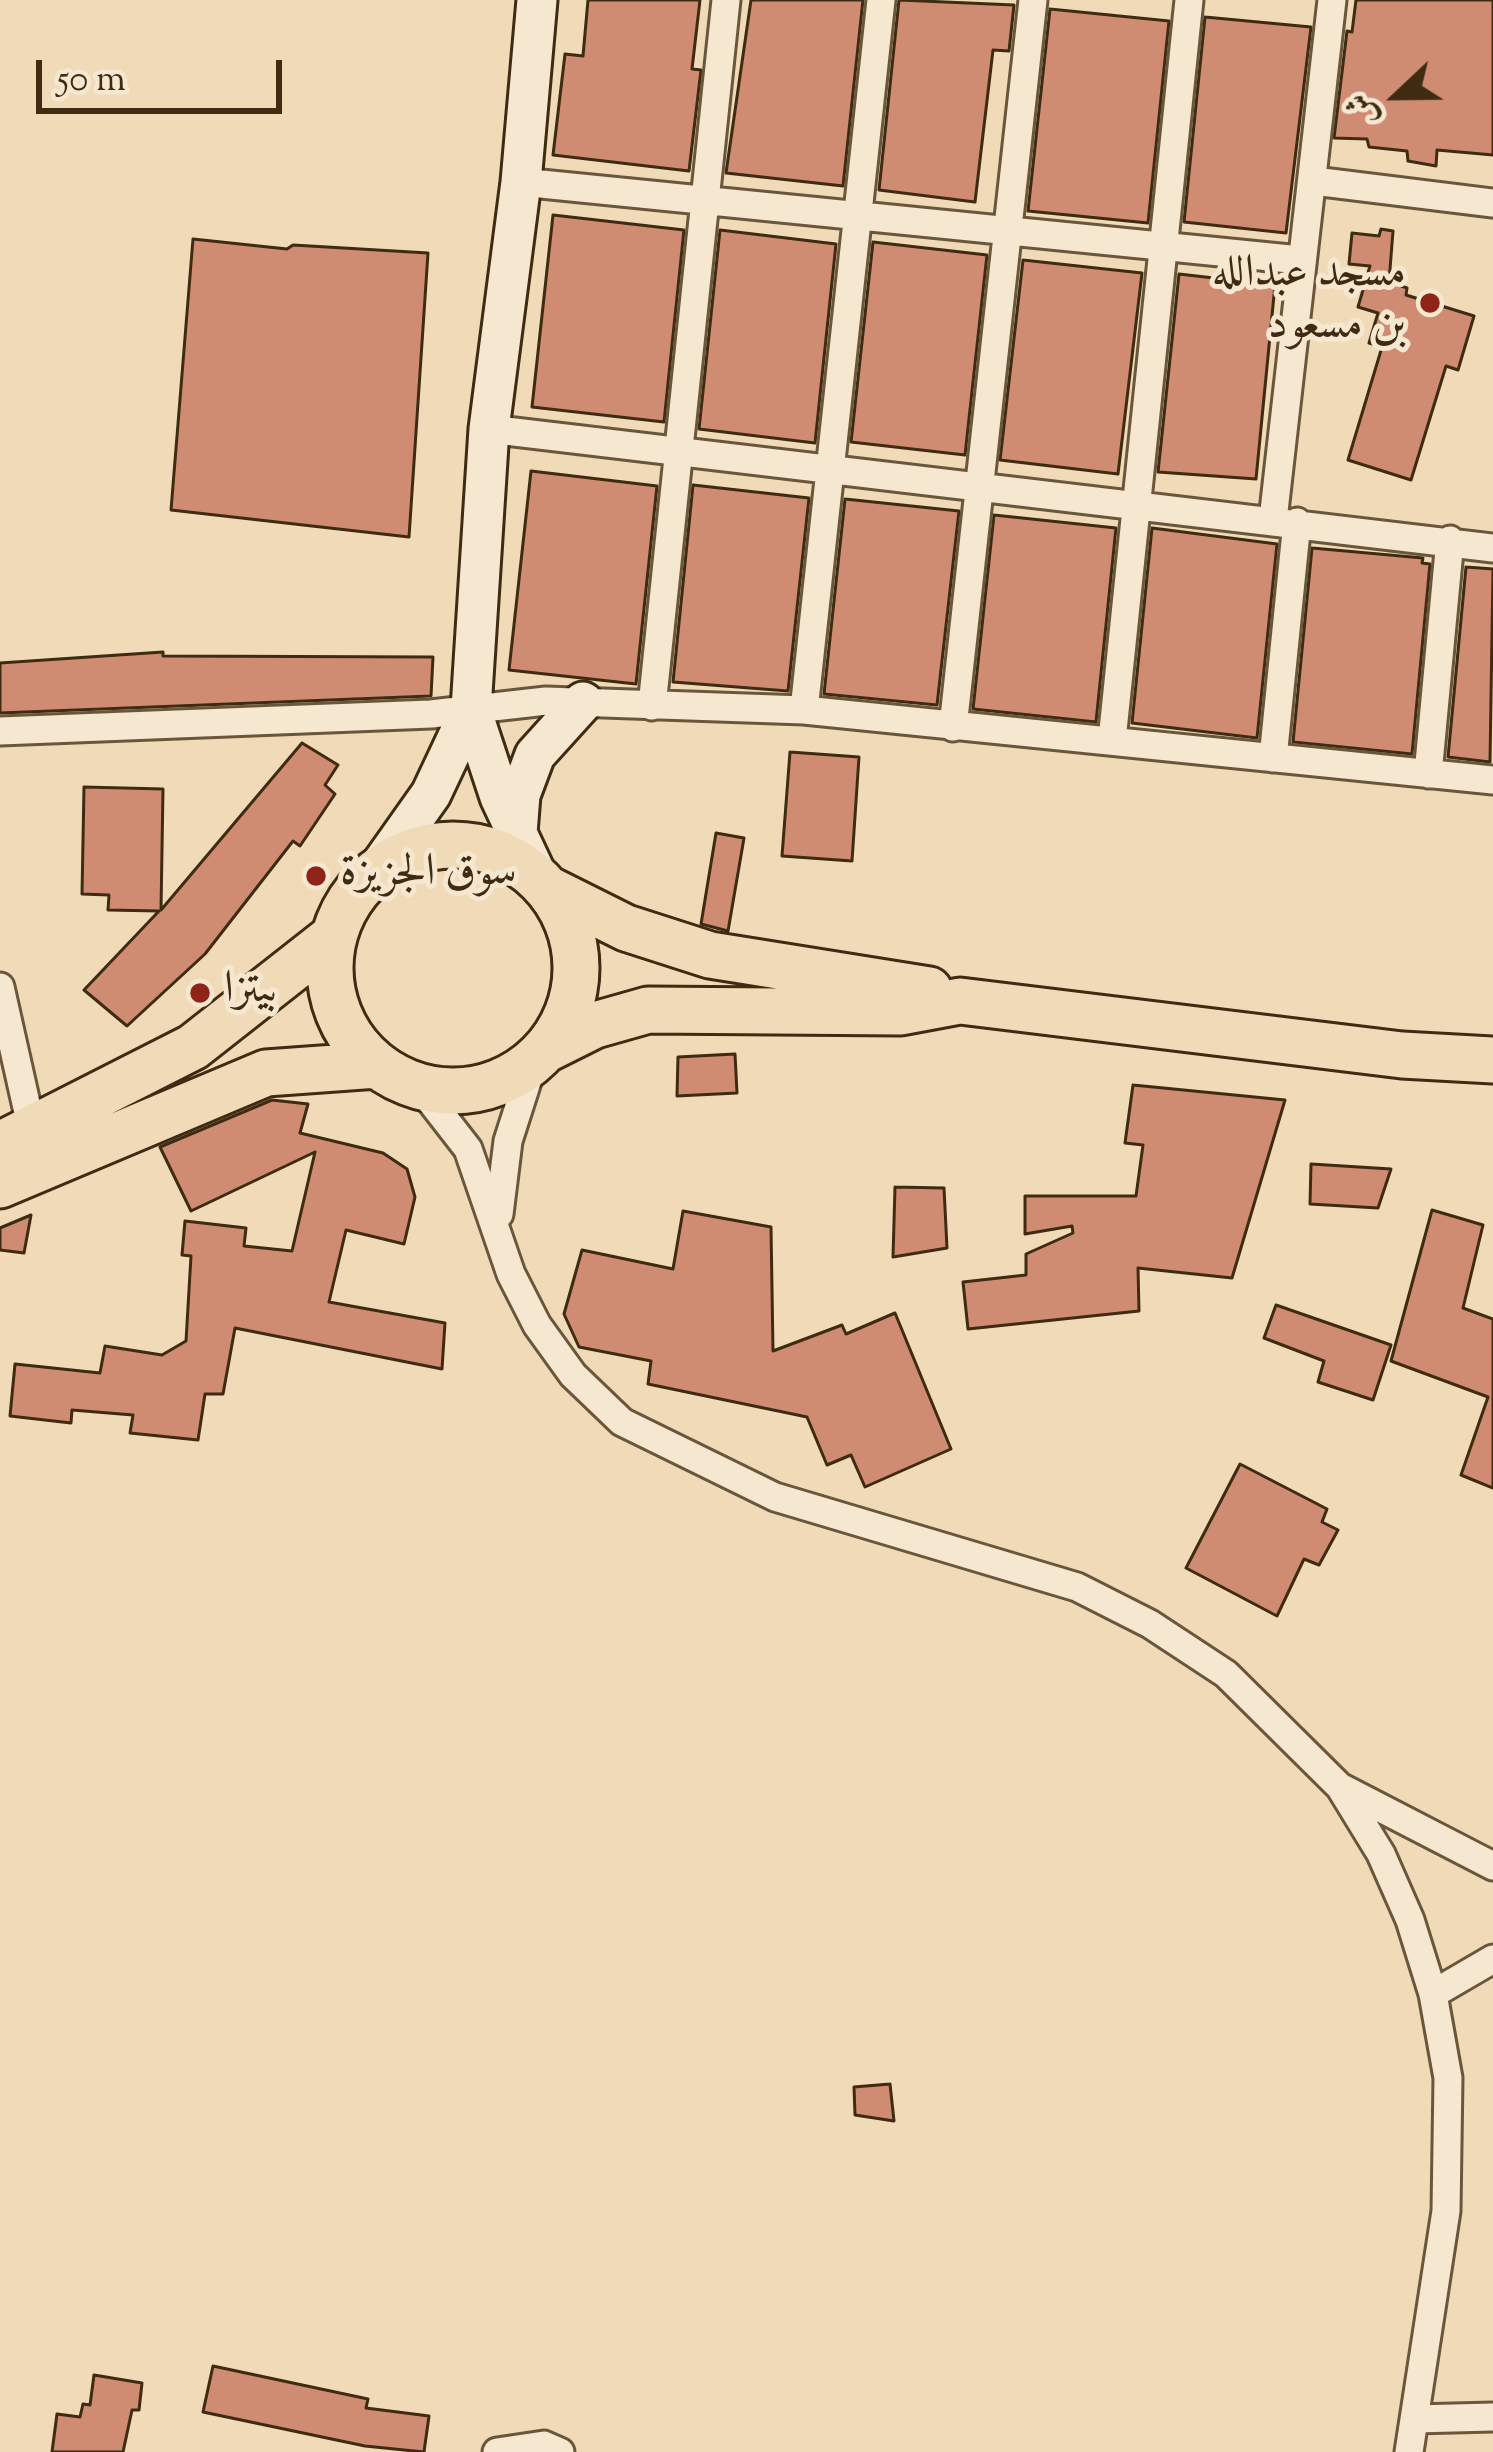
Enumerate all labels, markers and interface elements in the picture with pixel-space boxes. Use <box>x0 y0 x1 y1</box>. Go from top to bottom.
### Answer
scale bar <box>42 36 288 110</box>
north arrow <box>1337 36 1457 156</box>
text: 50 m <box>57 55 126 107</box>
text: ش <box>1335 85 1392 134</box>
place label: مسجد عبدالله بن مسعود <box>1212 250 1406 356</box>
marker: مسجد عبدالله بن مسعود <box>1417 290 1443 316</box>
place label: سوق الجزيزة <box>340 849 517 903</box>
marker: سوق الجزيزة <box>303 863 329 889</box>
place label: بيتزا <box>224 966 277 1020</box>
marker: بيتزا <box>187 980 213 1006</box>

